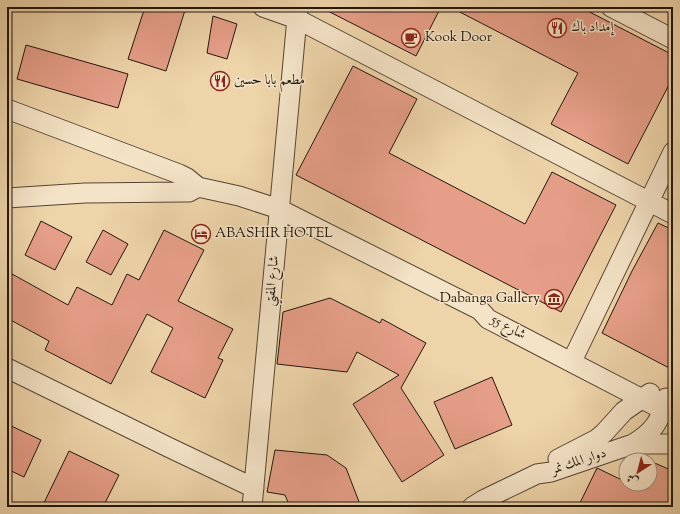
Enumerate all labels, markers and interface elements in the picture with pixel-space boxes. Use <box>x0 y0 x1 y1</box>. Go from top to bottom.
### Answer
restaurant icon: إمداد باك <box>546 17 568 39</box>
place label: إمداد باك <box>571 18 614 38</box>
cafe icon: Kook Door <box>400 27 422 49</box>
place label: Kook Door <box>425 28 493 48</box>
restaurant icon: مطعم بابا حسين <box>209 70 231 92</box>
place label: مطعم بابا حسين <box>234 71 305 93</box>
hotel icon: ABASHIR HOTEL <box>190 223 212 245</box>
place label: ABASHIR HOTEL <box>215 224 333 244</box>
street label: شارع المفتي <box>261 255 286 307</box>
museum icon: Dabanga Gallery <box>543 288 565 310</box>
place label: Dabanga Gallery <box>440 289 540 309</box>
street label: شارع 55 <box>486 310 529 346</box>
street label: دوار المك نمر <box>547 444 609 481</box>
north arrow <box>618 452 658 492</box>
text: ش <box>624 470 642 489</box>

